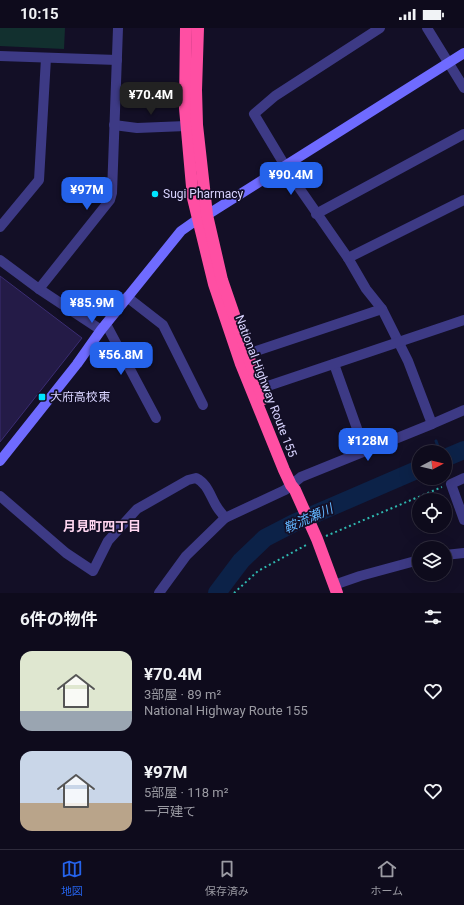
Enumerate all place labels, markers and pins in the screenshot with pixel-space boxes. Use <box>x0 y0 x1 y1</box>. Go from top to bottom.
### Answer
pin: ¥70.4M <box>118 82 184 116</box>
pin: ¥90.4M <box>258 162 324 196</box>
pin: ¥97M <box>63 177 111 211</box>
place label: Sugi Pharmacy <box>163 187 243 201</box>
marker: Sugi Pharmacy <box>150 189 160 199</box>
pin: ¥85.9M <box>59 290 125 324</box>
pin: ¥56.8M <box>88 342 154 376</box>
place label: 大府高校東 <box>50 390 110 404</box>
marker: 大府高校東 <box>37 392 47 402</box>
pin: ¥128M <box>340 428 396 462</box>

